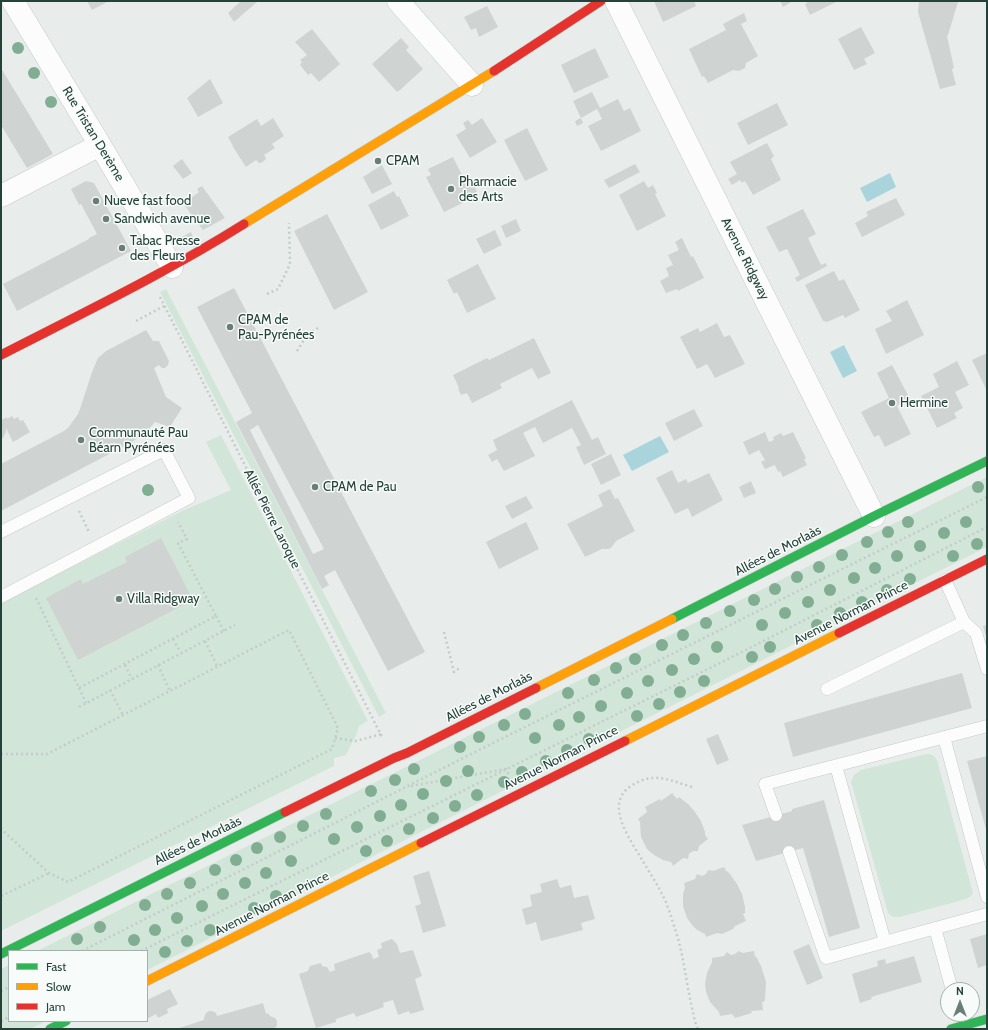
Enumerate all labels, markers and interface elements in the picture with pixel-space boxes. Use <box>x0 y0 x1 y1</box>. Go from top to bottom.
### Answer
street label: Rue Tristan Derème <box>59 84 127 184</box>
place label: CPAM <box>386 153 419 169</box>
marker: CPAM <box>373 156 383 166</box>
place label: Pharmacie des Arts <box>459 174 517 205</box>
marker: Pharmacie des Arts <box>446 184 456 194</box>
place label: Nueve fast food <box>104 193 191 209</box>
marker: Nueve fast food <box>91 196 101 206</box>
place label: Sandwich avenue <box>114 211 210 227</box>
marker: Sandwich avenue <box>101 214 111 224</box>
street label: Avenue Ridgway <box>718 215 772 303</box>
place label: Tabac Presse des Fleurs <box>130 233 200 264</box>
marker: Tabac Presse des Fleurs <box>117 243 127 253</box>
place label: CPAM de Pau-Pyrénées <box>238 312 314 343</box>
marker: CPAM de Pau-Pyrénées <box>225 322 235 332</box>
place label: Hermine <box>900 395 948 411</box>
marker: Hermine <box>887 398 897 408</box>
place label: Communauté Pau Béarn Pyrénées <box>89 425 188 456</box>
marker: Communauté Pau Béarn Pyrénées <box>76 435 86 445</box>
street label: Allée Pierre Laroque <box>240 467 304 571</box>
place label: CPAM de Pau <box>323 479 397 495</box>
marker: CPAM de Pau <box>310 482 320 492</box>
street label: Allées de Morlaàs <box>732 522 824 580</box>
street label: Avenue Norman Prince <box>791 577 911 649</box>
place label: Villa Ridgway <box>127 591 200 607</box>
marker: Villa Ridgway <box>114 594 124 604</box>
street label: Allées de Morlaàs <box>443 668 535 726</box>
street label: Avenue Norman Prince <box>501 722 621 794</box>
street label: Allées de Morlaàs <box>152 813 244 869</box>
street label: Avenue Norman Prince <box>212 868 332 940</box>
legend <box>8 950 148 1022</box>
text: Fast <box>46 959 66 974</box>
text: Slow <box>46 979 71 994</box>
north arrow <box>940 982 980 1022</box>
text: N <box>956 984 964 998</box>
text: Jam <box>46 999 65 1014</box>

